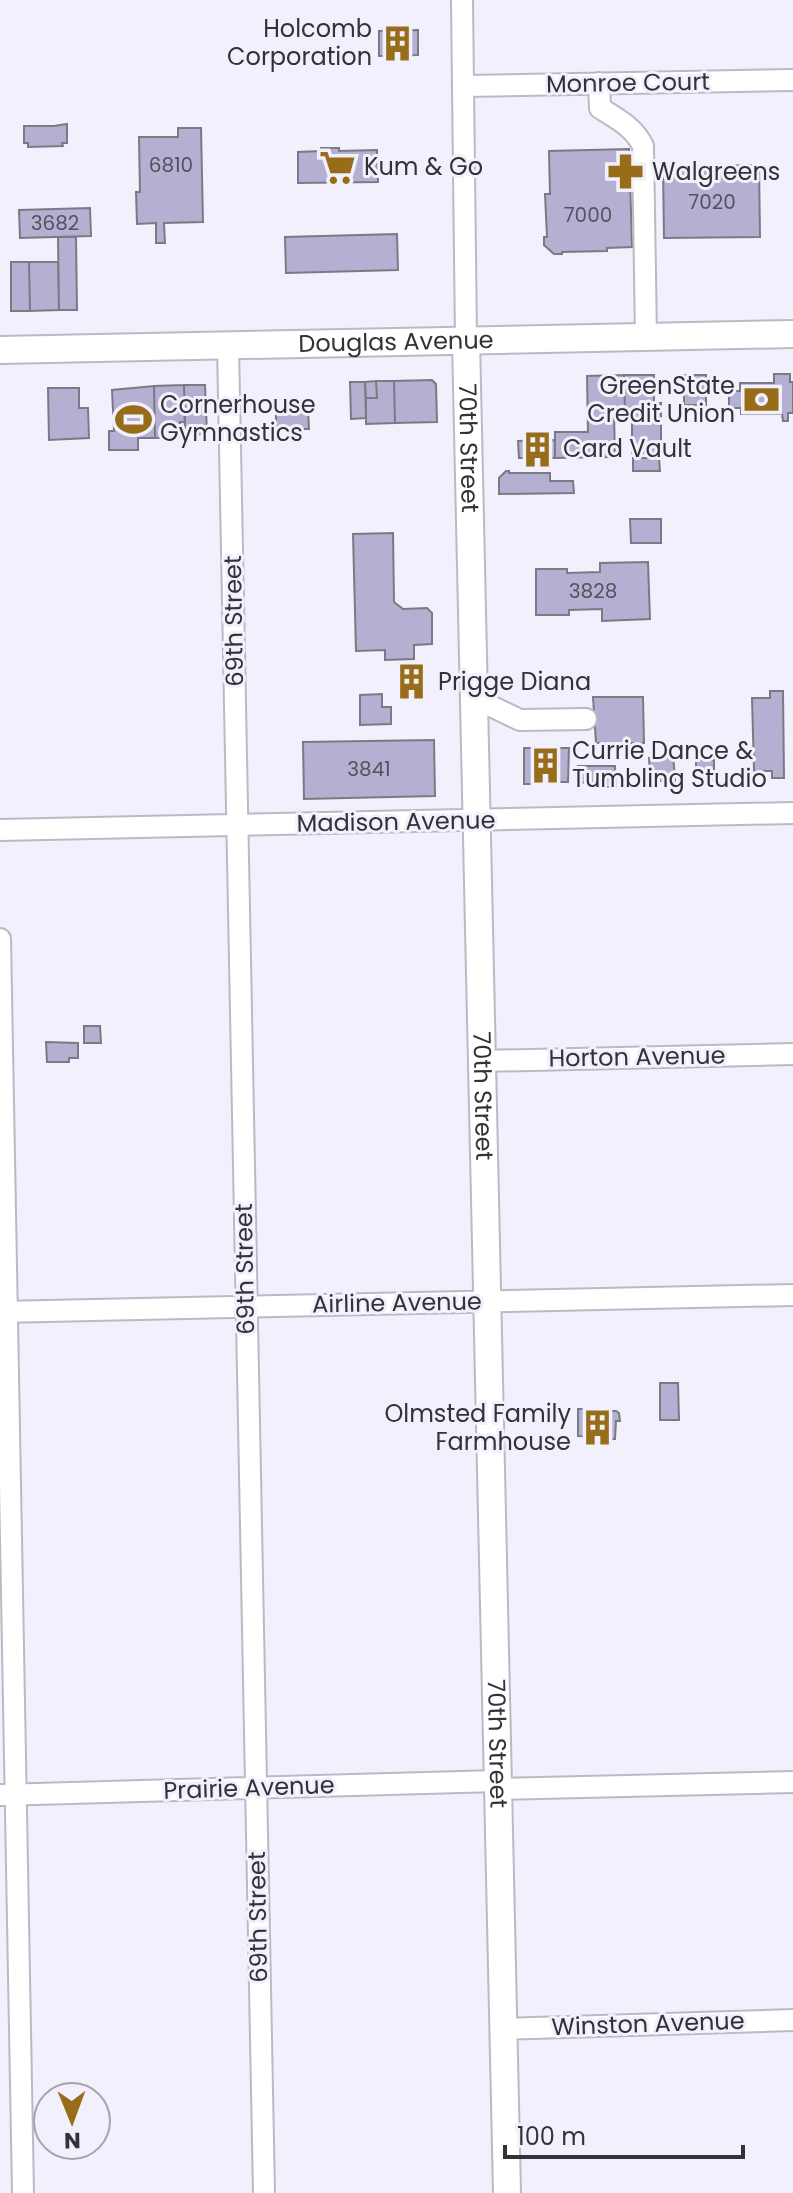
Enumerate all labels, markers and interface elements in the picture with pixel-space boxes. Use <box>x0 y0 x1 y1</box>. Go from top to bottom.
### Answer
place label: Holcomb Corporation <box>227 12 372 73</box>
building icon: Holcomb Corporation <box>379 24 417 62</box>
street label: Monroe Court <box>546 65 710 100</box>
supermarket icon: Kum & Go <box>319 148 357 186</box>
place label: Kum & Go <box>364 150 483 183</box>
house number: 6810 <box>149 151 193 179</box>
pharmacy icon: Walgreens <box>607 153 645 191</box>
place label: Walgreens <box>652 155 780 188</box>
house number: 7020 <box>688 188 736 216</box>
house number: 7000 <box>564 201 612 229</box>
house number: 3682 <box>31 209 79 237</box>
street label: Douglas Avenue <box>298 323 494 360</box>
place label: GreenState Credit Union <box>587 369 735 430</box>
bank icon: GreenState Credit Union <box>742 381 780 419</box>
street label: 70th Street <box>451 383 487 513</box>
place label: Cornerhouse Gymnastics <box>160 388 316 449</box>
sports icon: Cornerhouse Gymnastics <box>115 400 153 438</box>
building icon: Card Vault <box>518 430 556 468</box>
place label: Card Vault <box>563 432 692 465</box>
street label: 69th Street <box>216 555 251 687</box>
house number: 3828 <box>569 577 617 605</box>
building icon: Prigge Diana <box>393 663 431 701</box>
place label: Prigge Diana <box>438 665 591 698</box>
place label: Currie Dance & Tumbling Studio <box>572 734 767 795</box>
building icon: Currie Dance & Tumbling Studio <box>527 746 565 784</box>
house number: 3841 <box>347 755 391 783</box>
street label: Madison Avenue <box>296 803 496 840</box>
street label: 70th Street <box>465 1031 501 1161</box>
street label: Horton Avenue <box>548 1038 726 1075</box>
street label: 69th Street <box>227 1203 262 1335</box>
street label: Airline Avenue <box>312 1285 482 1320</box>
place label: Olmsted Family Farmhouse <box>384 1397 571 1458</box>
building icon: Olmsted Family Farmhouse <box>578 1409 616 1447</box>
street label: 70th Street <box>480 1679 515 1809</box>
street label: Prairie Avenue <box>163 1768 335 1807</box>
street label: 69th Street <box>240 1851 275 1983</box>
street label: Winston Avenue <box>551 2004 745 2043</box>
north arrow <box>32 2081 112 2161</box>
scale bar <box>505 2109 743 2159</box>
text: 100 m <box>517 2120 586 2153</box>
text: N <box>64 2125 81 2156</box>

